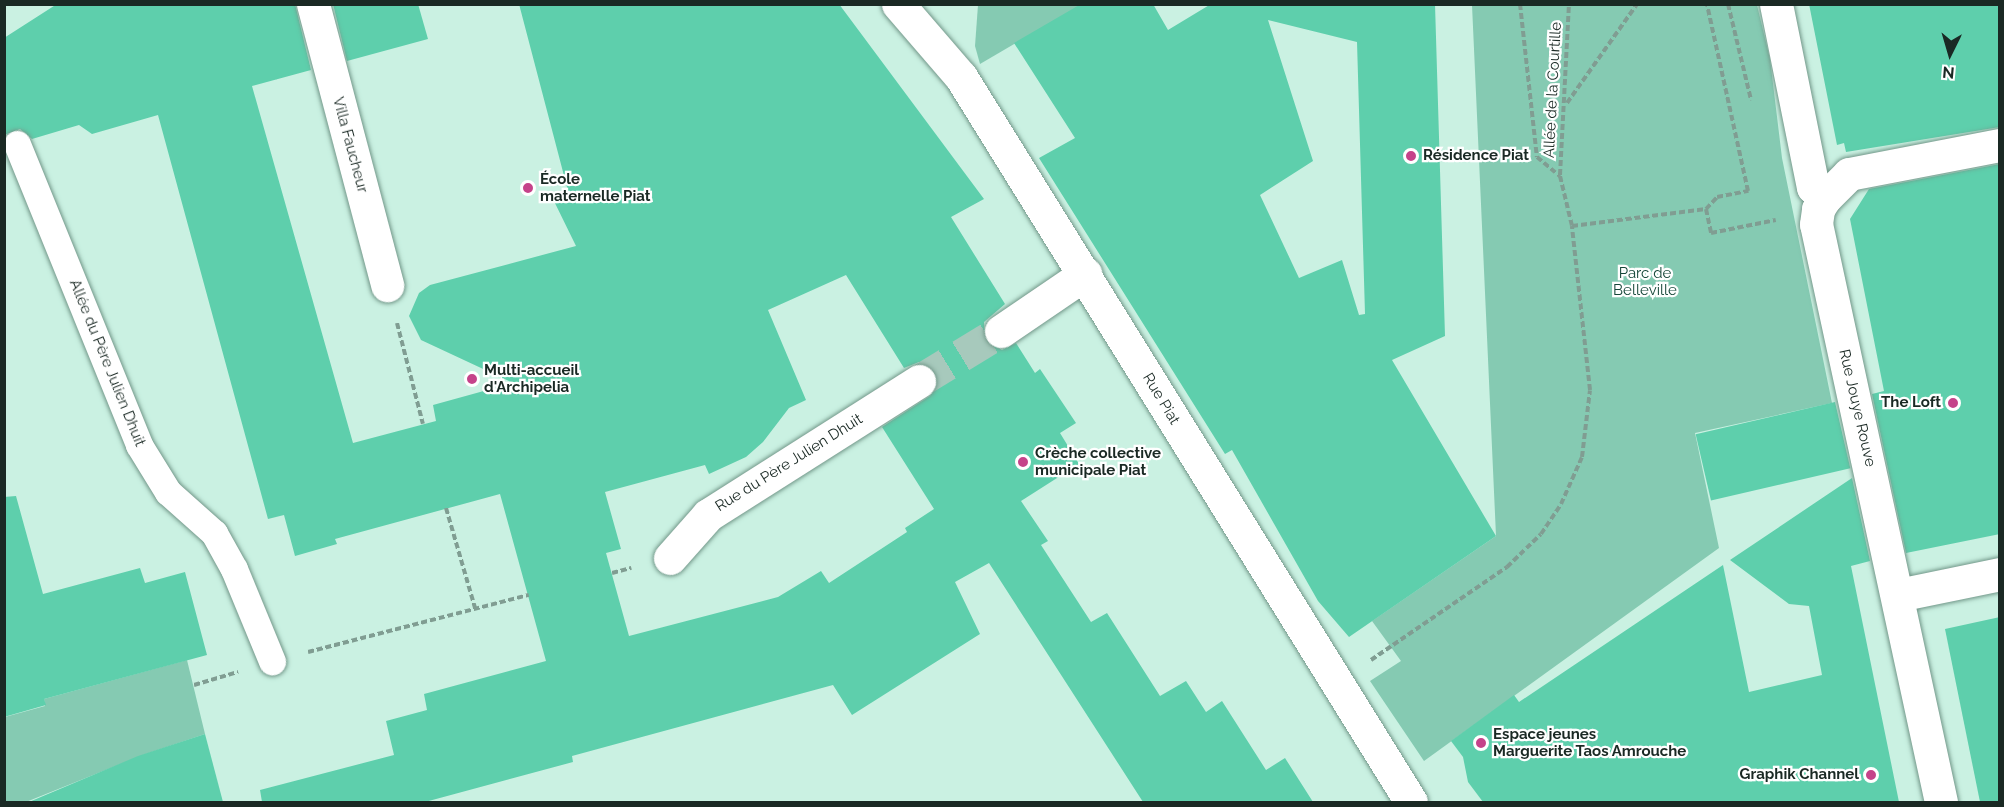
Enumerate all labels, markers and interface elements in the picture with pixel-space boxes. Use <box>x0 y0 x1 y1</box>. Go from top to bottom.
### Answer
street label: Allée de la Courtille <box>1540 21 1566 159</box>
north arrow <box>1920 24 1980 84</box>
text: N <box>1941 62 1955 82</box>
street label: Villa Faucheur <box>329 95 371 195</box>
place label: Résidence Piat <box>1423 147 1529 165</box>
marker: Résidence Piat <box>1404 149 1418 163</box>
place label: École maternelle Piat <box>540 170 651 205</box>
marker: École maternelle Piat <box>521 181 535 195</box>
park label: Parc de Belleville <box>1613 264 1677 299</box>
street label: Allée du Père Julien Dhuit <box>65 277 149 449</box>
street label: Rue Jouye Rouve <box>1835 347 1879 469</box>
place label: Multi-accueil d'Archipelia <box>484 361 579 396</box>
street label: Rue Piat <box>1139 370 1183 428</box>
marker: Multi-accueil d'Archipelia <box>465 372 479 386</box>
place label: The Loft <box>1881 394 1941 412</box>
marker: The Loft <box>1946 396 1960 410</box>
street label: Rue du Père Julien Dhuit <box>712 410 866 516</box>
place label: Crèche collective municipale Piat <box>1035 444 1161 479</box>
marker: Crèche collective municipale Piat <box>1016 455 1030 469</box>
place label: Espace jeunes Marguerite Taos Amrouche <box>1493 725 1687 760</box>
marker: Espace jeunes Marguerite Taos Amrouche <box>1474 736 1488 750</box>
place label: Graphik Channel <box>1740 766 1859 784</box>
marker: Graphik Channel <box>1864 768 1878 782</box>

